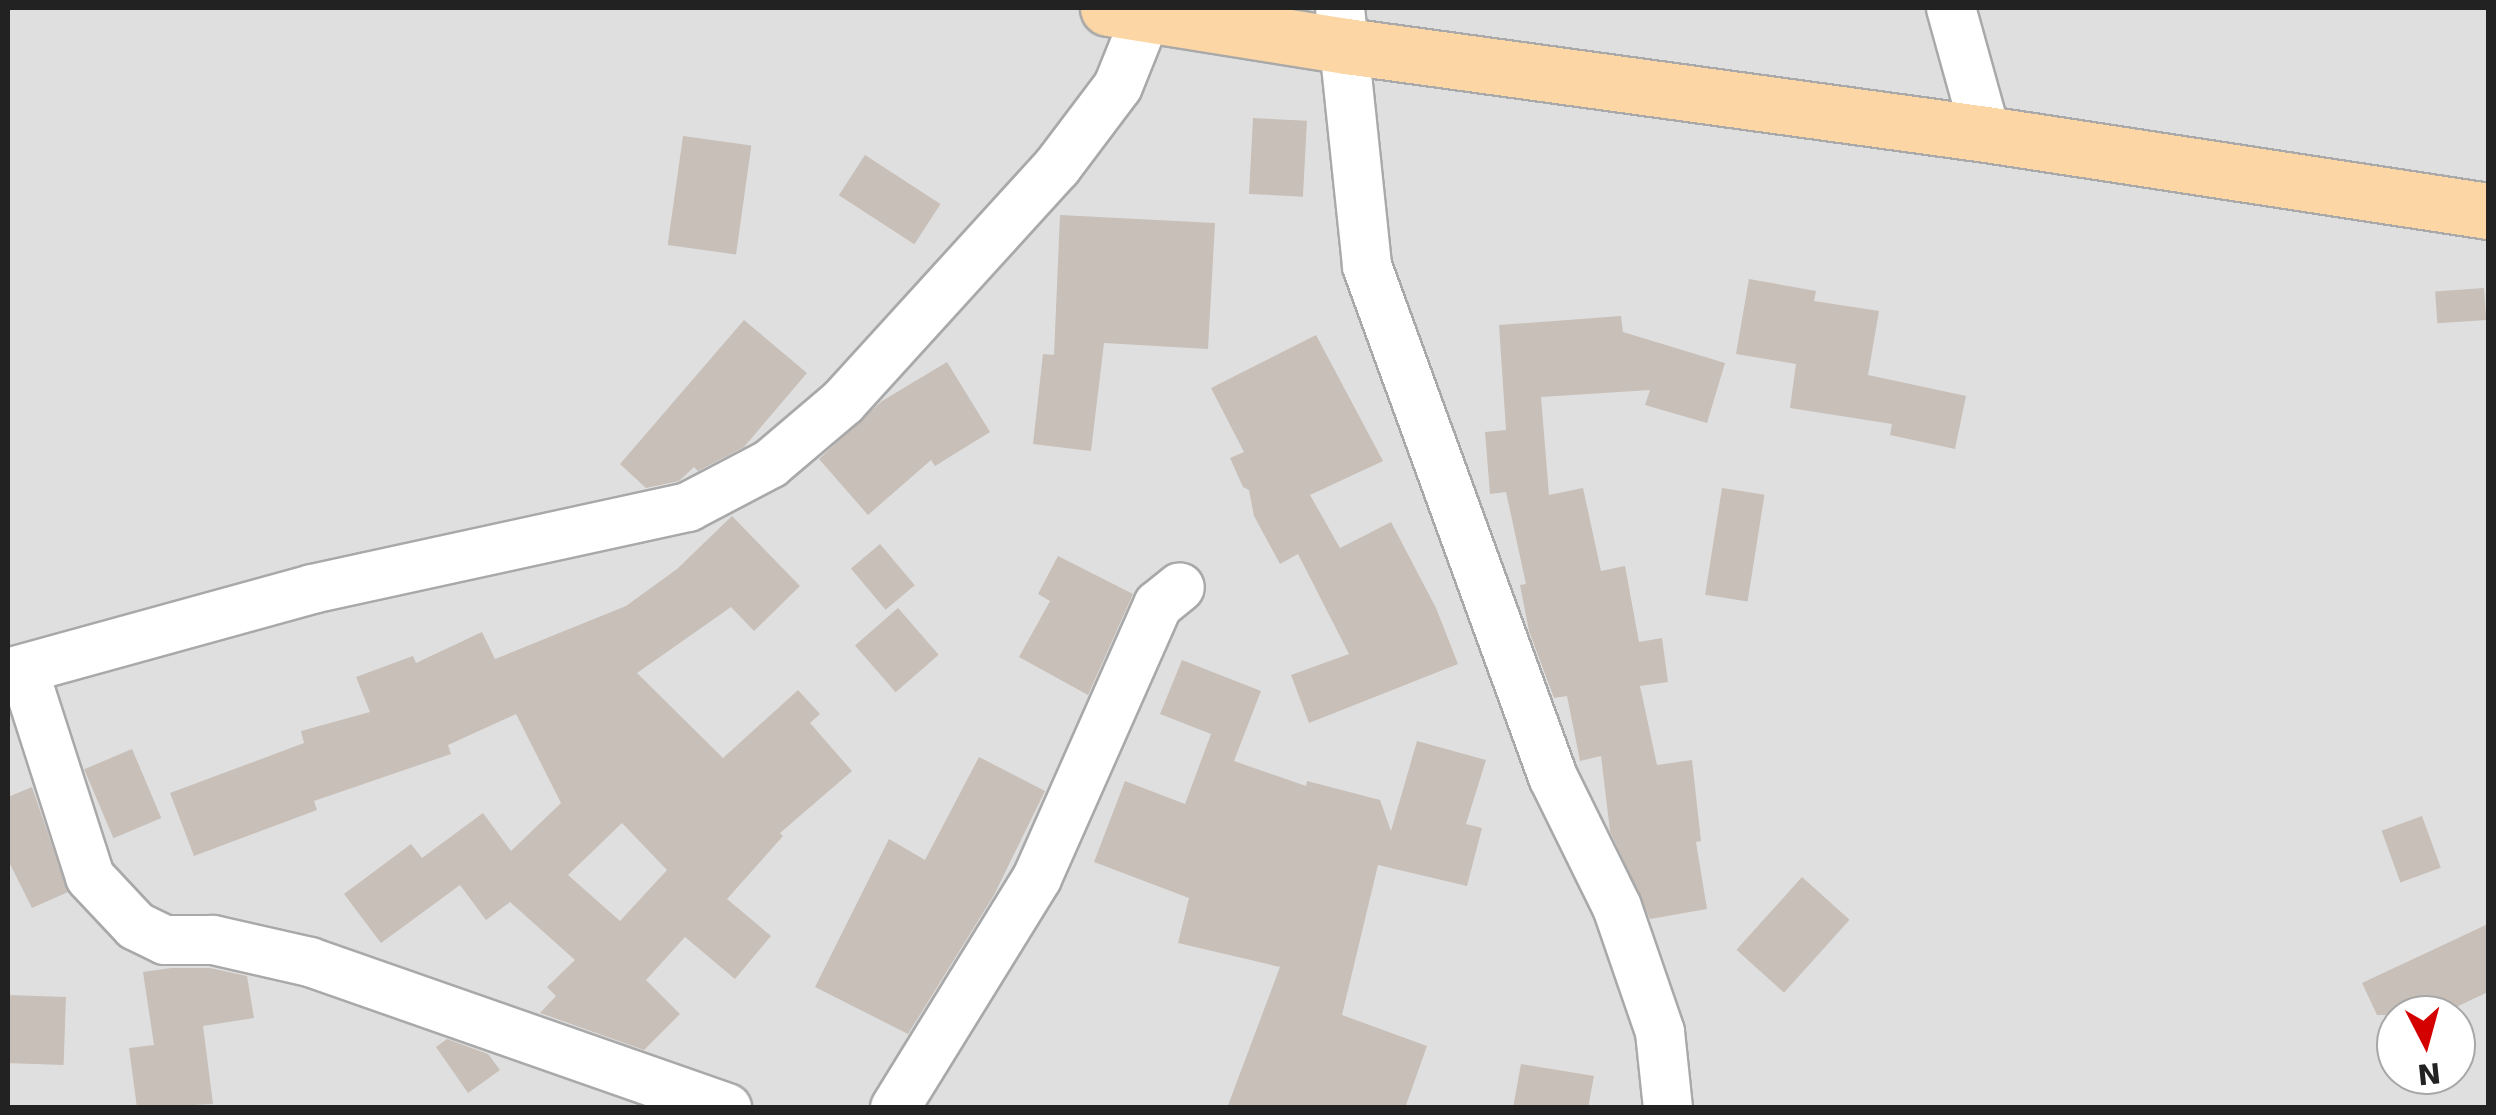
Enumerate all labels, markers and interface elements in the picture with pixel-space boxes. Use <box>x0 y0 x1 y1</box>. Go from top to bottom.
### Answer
north arrow <box>2376 995 2476 1095</box>
text: N <box>2416 1056 2442 1091</box>

